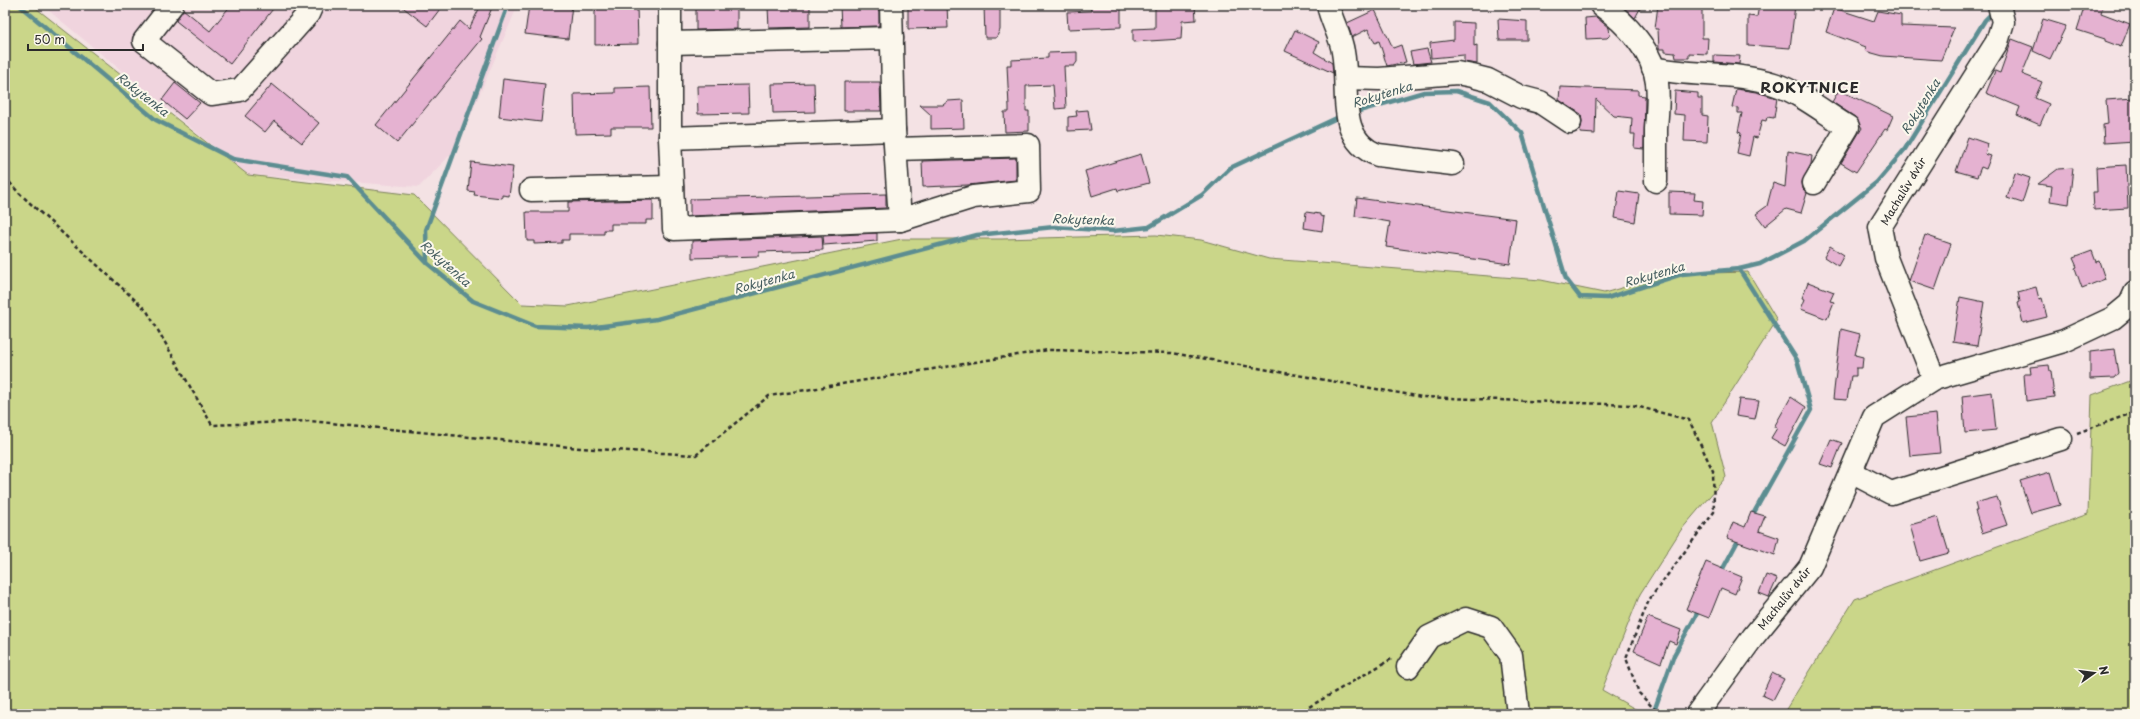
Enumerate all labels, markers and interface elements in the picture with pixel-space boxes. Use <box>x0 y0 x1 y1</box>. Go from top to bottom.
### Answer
scale bar <box>28 26 143 52</box>
text: 50 m <box>34 30 65 48</box>
water label: Rokytenka <box>113 68 173 121</box>
water label: Rokytenka <box>1896 74 1944 137</box>
district label: ROKYTNICE <box>1760 75 1860 98</box>
water label: Rokytenka <box>1350 76 1415 112</box>
street label: Machalův dvůr <box>1876 154 1930 228</box>
water label: Rokytenka <box>1052 209 1115 229</box>
water label: Rokytenka <box>417 236 475 291</box>
water label: Rokytenka <box>1622 257 1687 291</box>
water label: Rokytenka <box>732 264 797 298</box>
street label: Machalův dvůr <box>1753 563 1815 633</box>
north arrow <box>2074 653 2114 693</box>
text: N <box>2095 664 2114 677</box>

